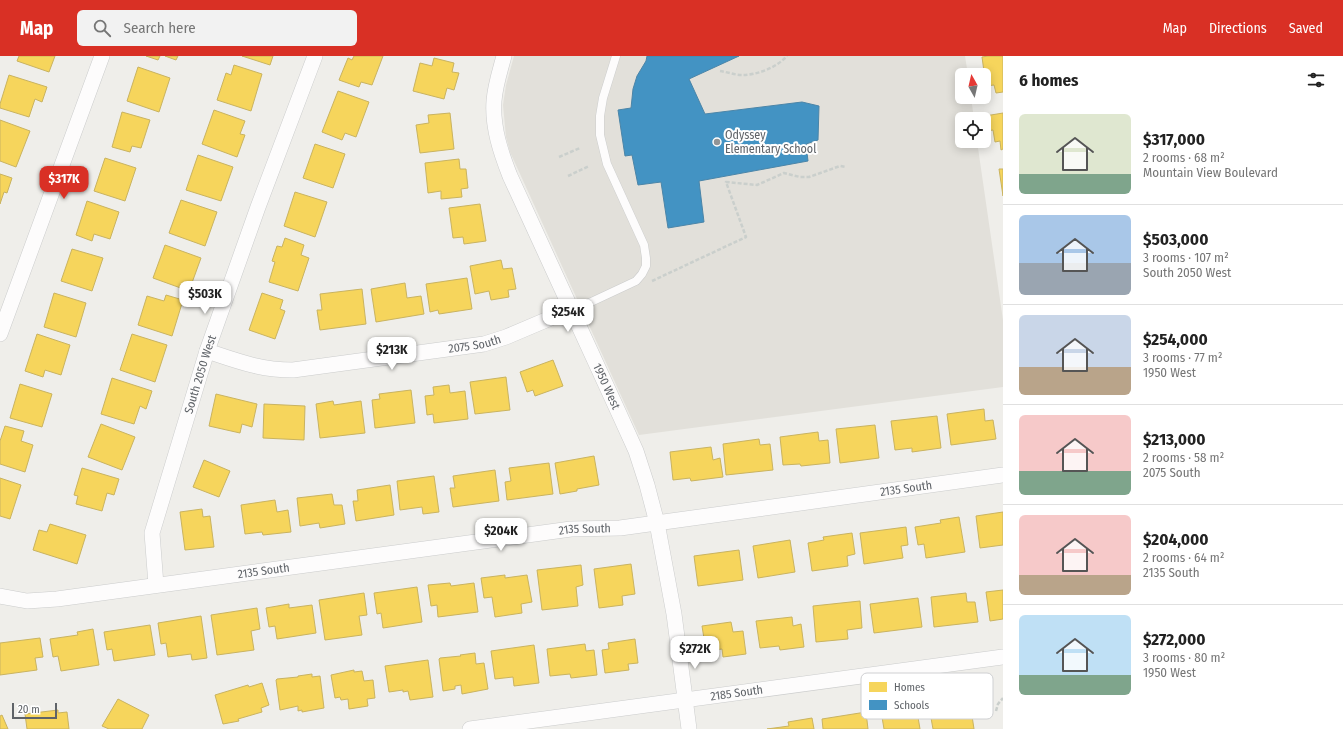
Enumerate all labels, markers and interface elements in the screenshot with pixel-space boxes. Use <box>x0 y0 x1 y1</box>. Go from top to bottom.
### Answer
search box <box>77 10 357 46</box>
text: Map <box>20 17 53 40</box>
icon: search <box>91 17 113 39</box>
text: Search here <box>123 19 196 37</box>
text: Map <box>1163 20 1187 37</box>
text: Directions <box>1209 20 1267 37</box>
text: Saved <box>1289 20 1323 37</box>
north arrow <box>955 68 991 104</box>
map controls <box>955 68 991 148</box>
icon: filters <box>1305 69 1327 91</box>
text: 6 homes <box>1019 70 1078 91</box>
button: locate <box>955 112 991 148</box>
place label: Odyssey Elementary School <box>725 128 816 156</box>
text: $317,000 <box>1143 129 1205 150</box>
icon: home <box>1051 130 1099 178</box>
marker: Odyssey Elementary School <box>712 137 722 147</box>
text: 2 rooms · 68 m² <box>1143 150 1225 165</box>
text: Mountain View Boulevard <box>1143 165 1278 180</box>
pin: $317K <box>36 166 92 200</box>
text: $317K <box>49 171 79 186</box>
text: $503,000 <box>1143 229 1208 250</box>
icon: home <box>1051 231 1099 279</box>
text: 3 rooms · 107 m² <box>1143 250 1229 265</box>
text: South 2050 West <box>1143 265 1231 280</box>
pin: $503K <box>177 281 233 315</box>
text: $503K <box>188 286 222 301</box>
pin: $254K <box>540 299 596 333</box>
text: $254K <box>552 304 584 319</box>
text: $254,000 <box>1143 329 1208 350</box>
icon: home <box>1051 331 1099 379</box>
street label: 2075 South <box>447 332 503 356</box>
street label: South 2050 West <box>181 333 219 415</box>
pin: $213K <box>364 337 420 371</box>
text: $213K <box>376 342 408 357</box>
text: 3 rooms · 77 m² <box>1143 350 1222 365</box>
street label: 1950 West <box>590 361 623 412</box>
text: 1950 West <box>1143 365 1196 380</box>
text: $213,000 <box>1143 429 1206 450</box>
icon: home <box>1051 431 1099 479</box>
text: 2 rooms · 58 m² <box>1143 450 1224 465</box>
text: 2075 South <box>1143 465 1201 480</box>
street label: 2135 South <box>879 478 933 499</box>
pin: $204K <box>473 518 529 552</box>
street label: 2135 South <box>558 521 611 538</box>
text: $204K <box>484 523 518 538</box>
text: $204,000 <box>1143 529 1209 550</box>
icon: home <box>1051 531 1099 579</box>
text: 2 rooms · 64 m² <box>1143 550 1224 565</box>
street label: 2135 South <box>237 560 290 581</box>
text: 2135 South <box>1143 565 1200 580</box>
text: $272,000 <box>1143 629 1206 650</box>
icon: home <box>1051 631 1099 679</box>
pin: $272K <box>667 636 723 670</box>
text: $272K <box>679 641 711 656</box>
text: 3 rooms · 80 m² <box>1143 650 1225 665</box>
text: 1950 West <box>1143 665 1196 680</box>
legend <box>861 673 993 719</box>
text: Homes <box>894 681 925 694</box>
street label: 2185 South <box>709 683 764 703</box>
text: Schools <box>894 699 929 712</box>
scale bar <box>12 701 57 720</box>
text: 20 m <box>18 703 40 716</box>

